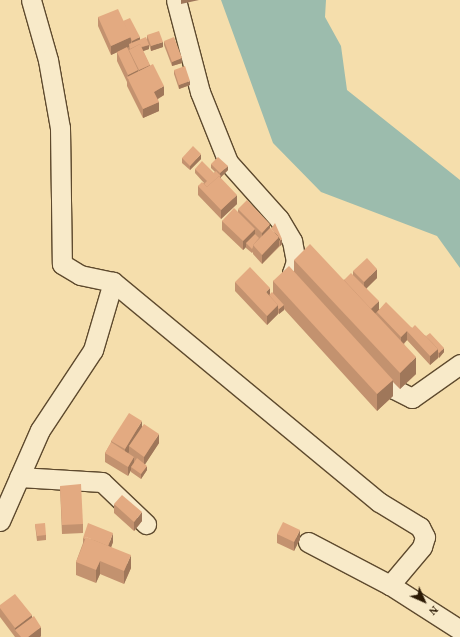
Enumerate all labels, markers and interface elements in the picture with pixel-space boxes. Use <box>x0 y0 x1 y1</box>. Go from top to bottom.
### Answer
north arrow <box>404 581 444 621</box>
text: N <box>425 602 441 618</box>

